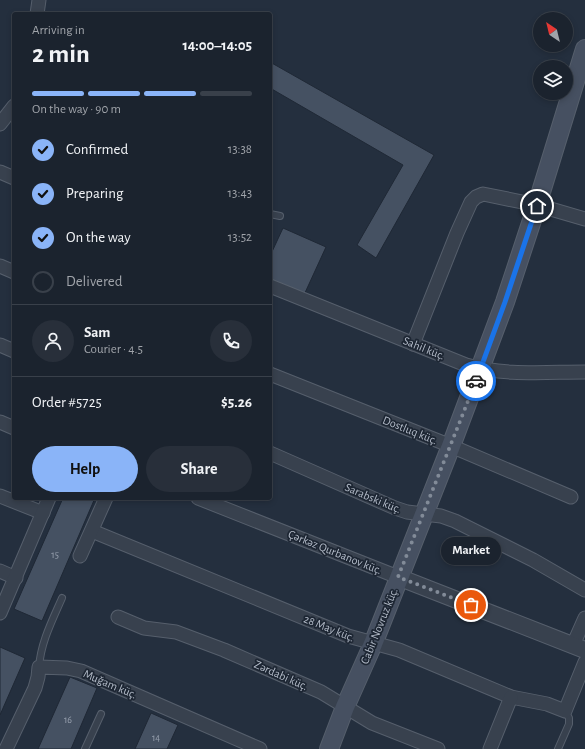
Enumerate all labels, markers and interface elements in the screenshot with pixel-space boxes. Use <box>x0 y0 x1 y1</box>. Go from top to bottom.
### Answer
north arrow <box>533 12 573 52</box>
map controls <box>533 12 573 100</box>
text: Arriving in <box>32 24 85 37</box>
text: 14:00–14:05 <box>182 38 252 53</box>
text: 2 min <box>32 41 90 67</box>
button: layers <box>533 60 573 100</box>
text: On the way · 90 m <box>32 103 121 116</box>
icon: check <box>32 139 54 161</box>
text: Confirmed <box>66 142 128 157</box>
text: 13:38 <box>228 143 252 156</box>
icon: check <box>32 183 54 205</box>
text: Preparing <box>66 186 123 201</box>
text: 13:43 <box>228 187 252 200</box>
pin <box>520 189 554 223</box>
icon: home <box>526 195 548 217</box>
icon: check <box>32 227 54 249</box>
text: On the way <box>66 230 131 245</box>
text: 13:52 <box>228 231 252 244</box>
text: Delivered <box>66 274 123 289</box>
button: person <box>32 320 74 362</box>
button: phone <box>210 320 252 362</box>
text: Sam <box>84 325 110 340</box>
street label: Sahil küç. <box>402 334 446 362</box>
text: Courier · 4.5 <box>84 343 143 356</box>
courier <box>456 361 496 401</box>
icon: car <box>465 370 487 392</box>
text: Order #5725 <box>32 395 102 410</box>
text: $5.26 <box>221 395 252 410</box>
street label: Dostluq küç. <box>381 414 439 446</box>
button: Help <box>32 446 138 492</box>
button: Share <box>146 446 252 492</box>
street label: Sarabski küç. <box>343 481 403 515</box>
street label: Çərkəz Qurbanov küç. <box>286 528 383 577</box>
callout: Market <box>441 537 501 565</box>
text: Market <box>452 544 490 557</box>
house number: 15 <box>51 550 59 560</box>
street label: Cabir Novruz küç. <box>358 586 400 666</box>
pin <box>454 588 488 622</box>
icon: bag <box>460 594 482 616</box>
street label: 28 May küç. <box>302 612 356 645</box>
street label: Zərdabi küç. <box>253 658 309 692</box>
street label: Muğam küç. <box>82 667 138 701</box>
house number: 16 <box>64 715 72 725</box>
house number: 14 <box>152 733 160 743</box>

